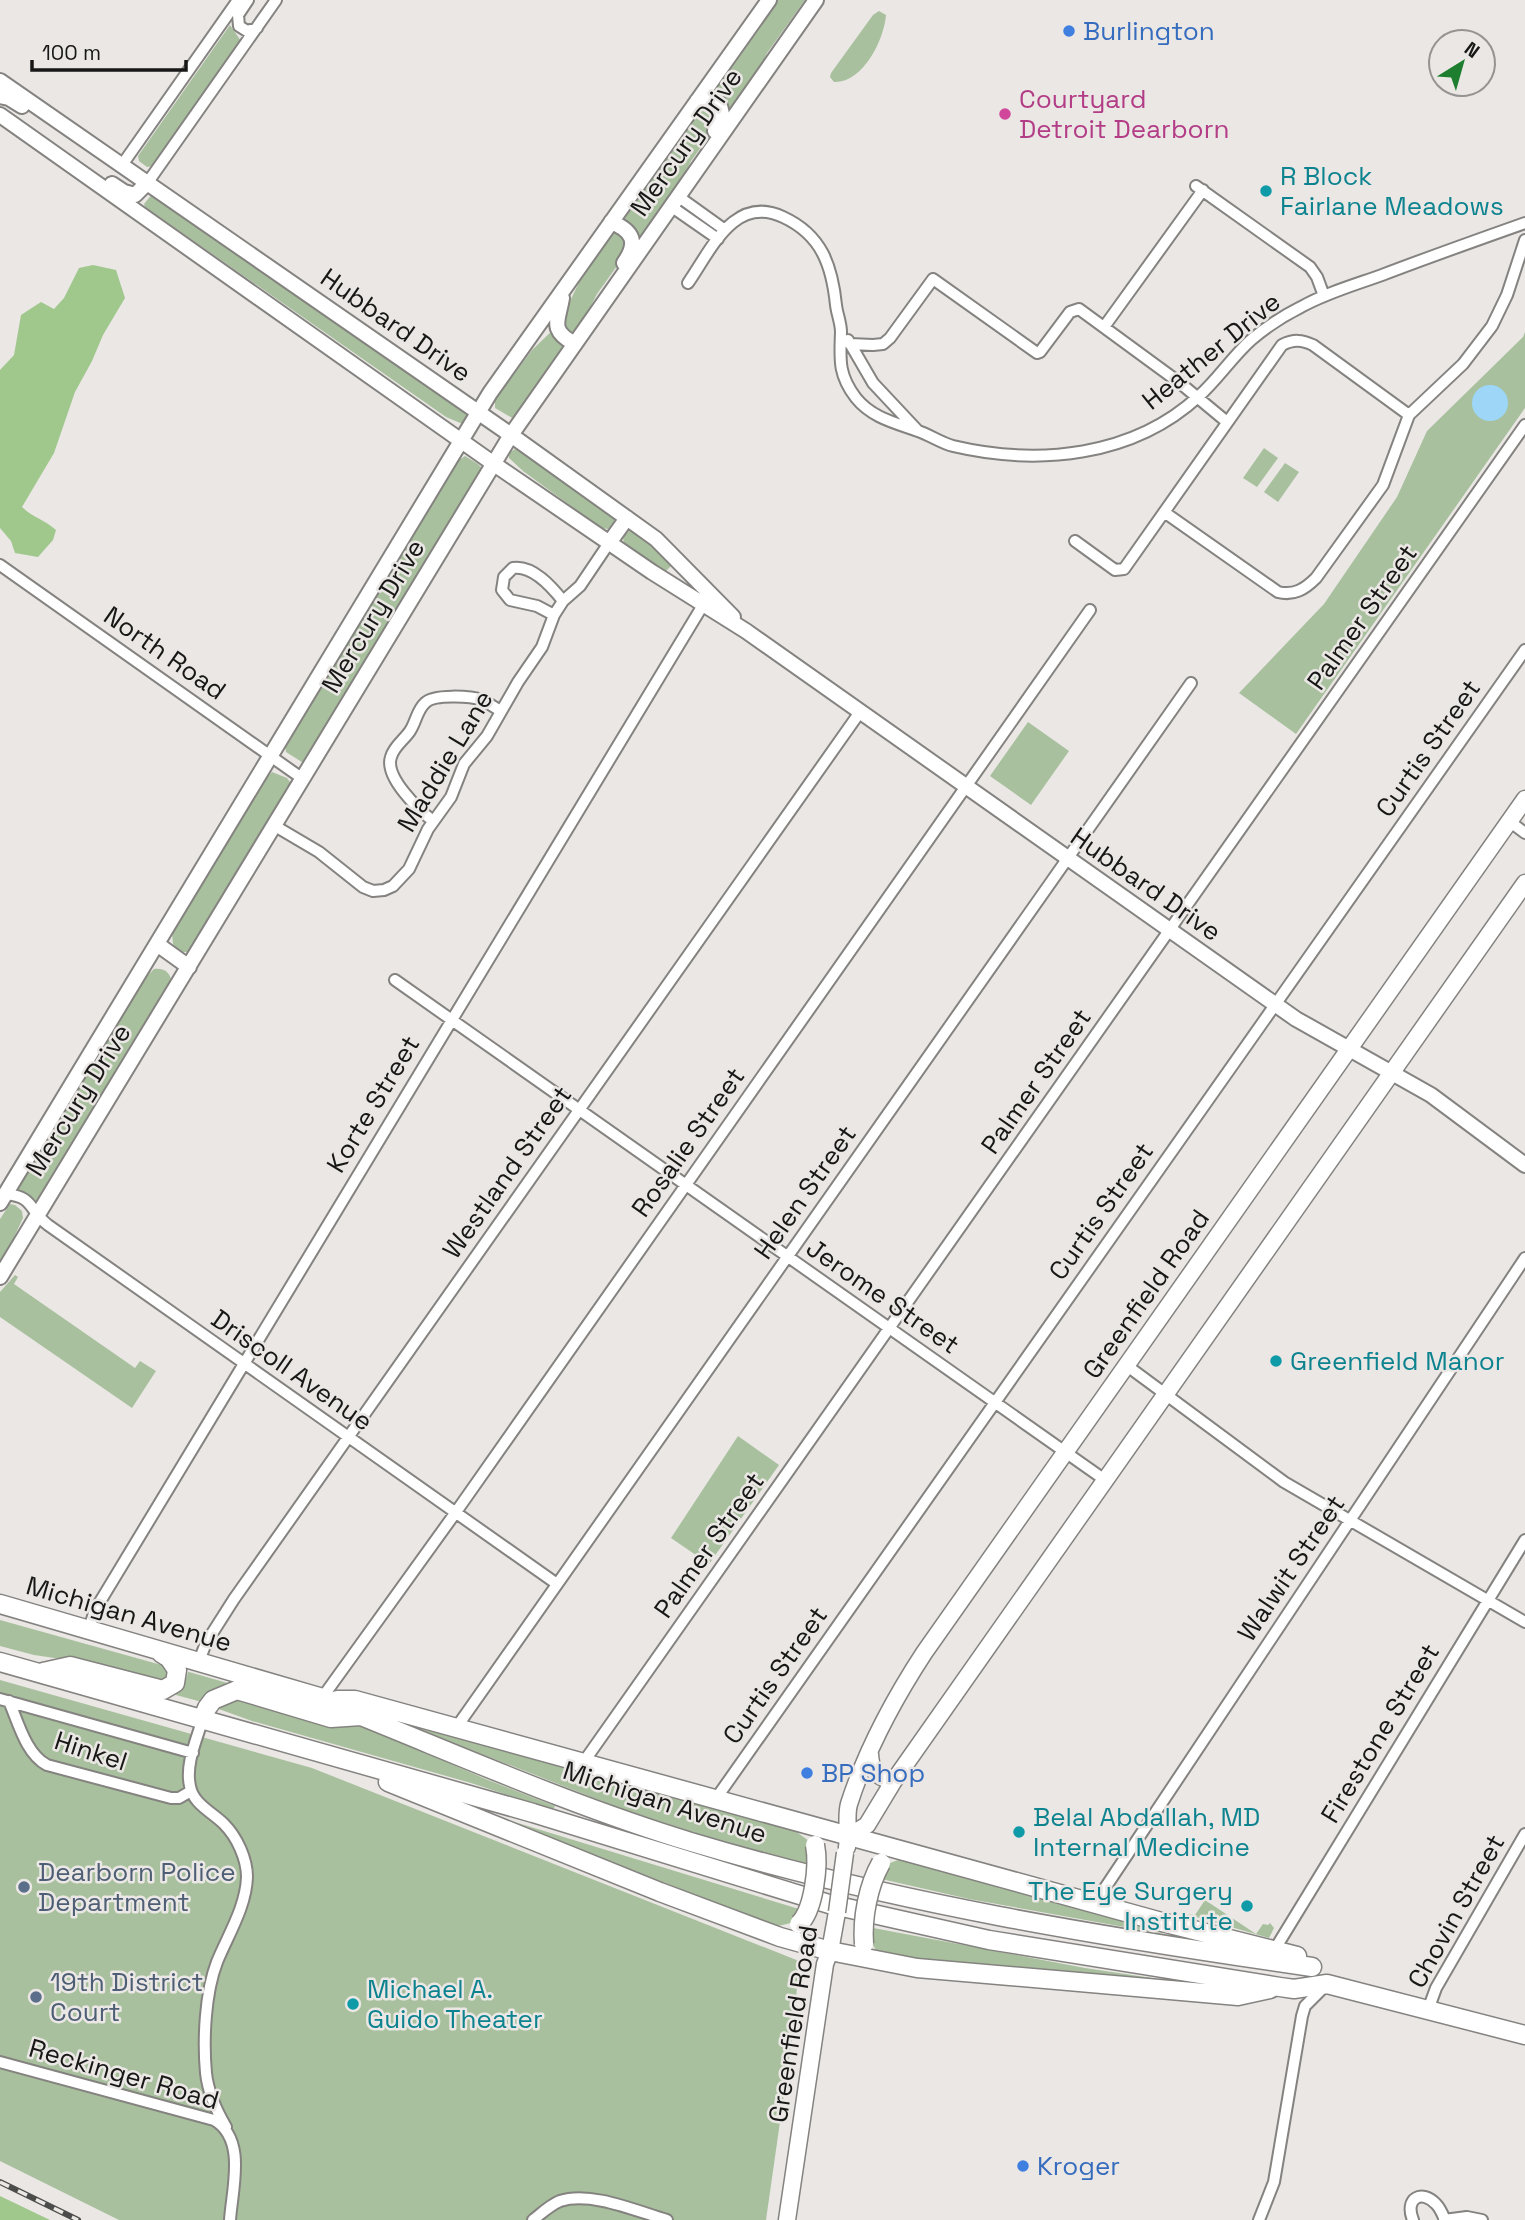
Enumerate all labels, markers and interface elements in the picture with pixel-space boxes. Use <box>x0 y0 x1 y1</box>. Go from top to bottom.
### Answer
place label: Burlington <box>1083 14 1215 48</box>
marker: Burlington <box>1061 23 1077 39</box>
scale bar <box>32 28 186 72</box>
north arrow <box>1427 28 1497 98</box>
text: N <box>1459 36 1485 64</box>
text: 100 m <box>42 39 101 66</box>
street label: Mercury Drive <box>622 61 750 223</box>
place label: Courtyard Detroit Dearborn <box>1019 82 1229 146</box>
marker: Courtyard Detroit Dearborn <box>997 106 1013 122</box>
place label: R Block Fairlane Meadows <box>1280 159 1504 223</box>
marker: R Block Fairlane Meadows <box>1258 183 1274 199</box>
street label: Hubbard Drive <box>314 260 478 390</box>
street label: Heather Drive <box>1135 285 1287 417</box>
street label: Mercury Drive <box>314 533 432 699</box>
street label: Palmer Street <box>1299 537 1425 697</box>
street label: North Road <box>97 598 233 708</box>
street label: Curtis Street <box>1368 672 1488 824</box>
street label: Maddie Lane <box>389 684 501 838</box>
street label: Hubbard Drive <box>1064 819 1228 949</box>
street label: Palmer Street <box>973 1001 1099 1161</box>
street label: Mercury Drive <box>18 1017 138 1183</box>
street label: Korte Street <box>319 1029 427 1179</box>
street label: Rosalie Street <box>624 1060 752 1224</box>
street label: Westland Street <box>435 1079 579 1265</box>
street label: Helen Street <box>746 1118 864 1266</box>
street label: Curtis Street <box>1041 1135 1161 1287</box>
street label: Greenfield Road <box>1075 1203 1217 1385</box>
street label: Jerome Street <box>800 1231 966 1361</box>
street label: Driscoll Avenue <box>205 1302 379 1438</box>
place label: Greenfield Manor <box>1290 1344 1505 1378</box>
marker: Greenfield Manor <box>1268 1353 1284 1369</box>
street label: Palmer Street <box>646 1465 772 1625</box>
street label: Walwit Street <box>1230 1488 1352 1648</box>
street label: Michigan Avenue <box>22 1568 236 1660</box>
street label: Curtis Street <box>715 1599 835 1751</box>
street label: Firestone Street <box>1313 1637 1447 1829</box>
street label: Hinkel <box>50 1723 132 1779</box>
street label: Michigan Avenue <box>559 1753 771 1851</box>
place label: BP Shop <box>821 1756 925 1790</box>
marker: BP Shop <box>799 1765 815 1781</box>
place label: Belal Abdallah, MD Internal Medicine <box>1033 1800 1260 1864</box>
marker: Belal Abdallah, MD Internal Medicine <box>1011 1824 1027 1840</box>
street label: Chovin Street <box>1400 1828 1512 1994</box>
place label: Dearborn Police Department <box>38 1855 236 1919</box>
place label: The Eye Surgery Institute <box>1028 1874 1233 1938</box>
marker: Dearborn Police Department <box>16 1879 32 1895</box>
marker: The Eye Surgery Institute <box>1239 1898 1255 1914</box>
street label: Greenfield Road <box>761 1923 825 2125</box>
place label: 19th District Court <box>50 1965 204 2029</box>
place label: Michael A. Guido Theater <box>367 1972 543 2036</box>
marker: 19th District Court <box>28 1989 44 2005</box>
marker: Michael A. Guido Theater <box>345 1996 361 2012</box>
street label: Reckinger Road <box>25 2031 223 2117</box>
place label: Kroger <box>1037 2149 1120 2183</box>
marker: Kroger <box>1015 2158 1031 2174</box>

